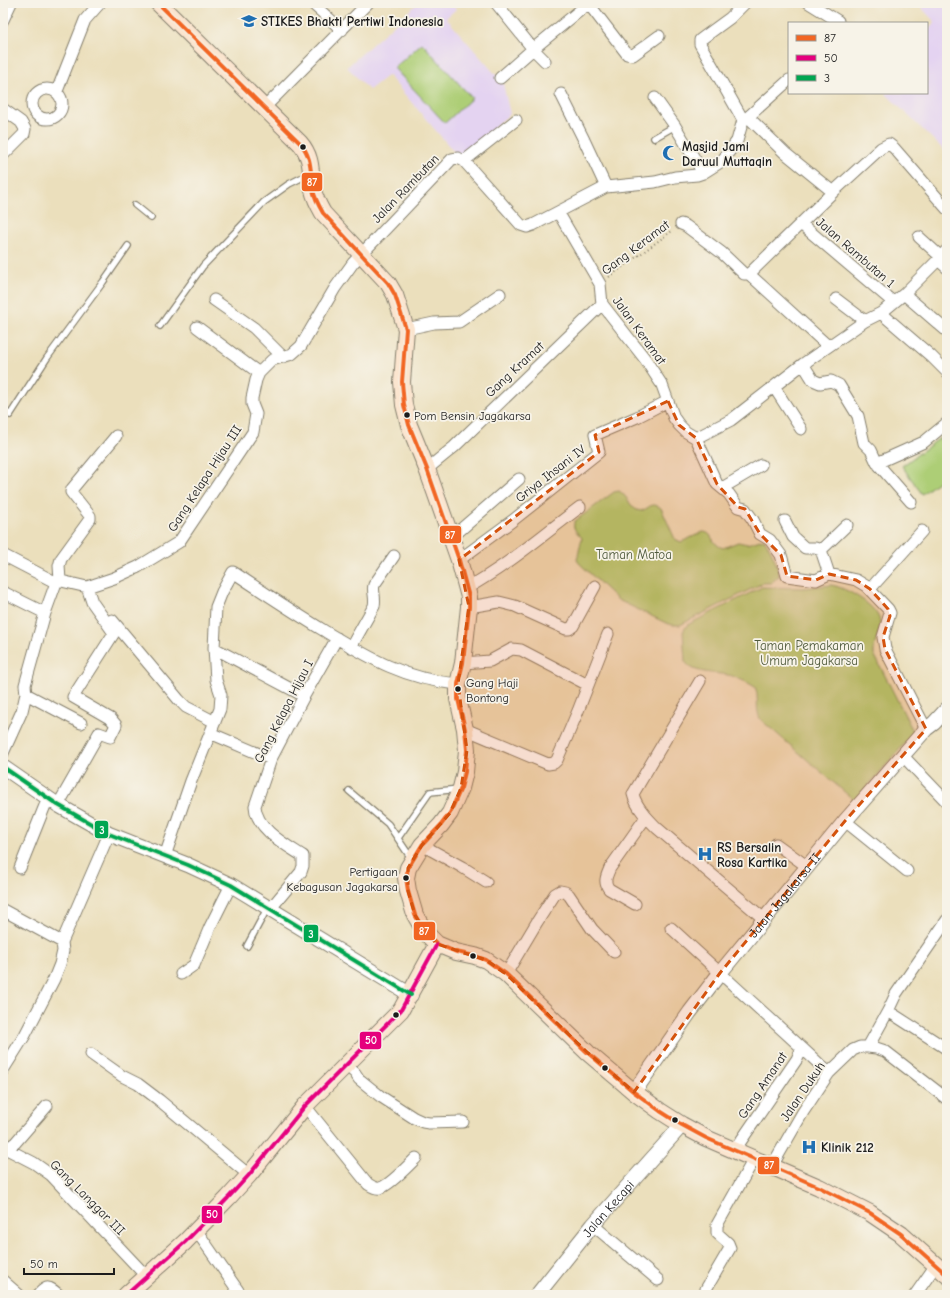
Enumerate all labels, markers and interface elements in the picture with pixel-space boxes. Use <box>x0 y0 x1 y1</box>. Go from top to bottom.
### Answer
school or university icon: STIKES Bhakti Pertiwi Indonesia <box>240 12 258 30</box>
place label: STIKES Bhakti Pertiwi Indonesia <box>261 14 443 29</box>
legend <box>788 22 928 94</box>
text: 87 <box>824 31 836 45</box>
text: 50 <box>824 51 838 65</box>
text: 3 <box>824 71 830 85</box>
place label: Masjid Jami Daruul Muttaqin <box>682 139 772 169</box>
unlabelled marker <box>298 142 308 152</box>
mosque icon: Masjid Jami Daruul Muttaqin <box>661 144 679 162</box>
street label: Jalan Rambutan <box>369 151 442 226</box>
line badge: 87 <box>301 172 323 192</box>
text: 87 <box>307 176 317 189</box>
street label: Jalan Rambutan 1 <box>813 214 898 291</box>
street label: Gang Keramat <box>598 216 673 278</box>
street label: Jalan Keramat <box>610 293 670 368</box>
street label: Gang Kramat <box>482 338 548 400</box>
place label: Pom Bensin Jagakarsa <box>414 409 531 423</box>
marker: Pom Bensin Jagakarsa <box>402 410 412 420</box>
street label: Gang Kelapa Hijau III <box>164 422 245 534</box>
street label: Griya Ihsani IV <box>512 441 588 505</box>
line badge: 87 <box>439 525 462 544</box>
text: 87 <box>445 529 455 542</box>
park label: Taman Matoa <box>596 547 672 562</box>
park label: Taman Pemakaman Umum Jagakarsa <box>754 638 864 668</box>
street label: Gang Kelapa Hijau I <box>251 657 316 765</box>
place label: Gang Haji Bontong <box>466 676 518 705</box>
marker: Gang Haji Bontong <box>453 684 463 694</box>
line badge: 3 <box>94 820 109 839</box>
text: 3 <box>99 824 105 837</box>
place label: RS Bersalin Rosa Kartika <box>717 840 787 870</box>
hospital icon: RS Bersalin Rosa Kartika <box>696 845 714 863</box>
street label: Jalan Jagakarsa II <box>746 850 824 940</box>
place label: Pertigaan Kebagusan Jagakarsa <box>286 865 398 894</box>
marker: Pertigaan Kebagusan Jagakarsa <box>401 873 411 883</box>
line badge: 87 <box>413 921 436 941</box>
line badge: 3 <box>303 924 319 943</box>
text: 87 <box>419 925 429 938</box>
text: 3 <box>308 928 314 941</box>
unlabelled marker <box>468 951 478 961</box>
unlabelled marker <box>391 1010 401 1020</box>
line badge: 50 <box>359 1031 382 1050</box>
text: 50 <box>365 1034 377 1047</box>
street label: Gang Amanat <box>735 1048 791 1121</box>
street label: Jalan Dukuh <box>777 1059 828 1124</box>
unlabelled marker <box>600 1063 610 1073</box>
unlabelled marker <box>670 1115 680 1125</box>
hospital icon: Klinik 212 <box>800 1138 818 1156</box>
place label: Klinik 212 <box>821 1140 874 1155</box>
line badge: 87 <box>757 1156 780 1175</box>
street label: Gang Langgar III <box>47 1157 128 1238</box>
text: 87 <box>764 1159 774 1172</box>
street label: Jalan Kecapi <box>579 1177 637 1240</box>
line badge: 50 <box>201 1205 223 1224</box>
text: 50 <box>206 1208 218 1221</box>
scale bar <box>24 1250 114 1276</box>
text: 50 m <box>30 1257 58 1271</box>

